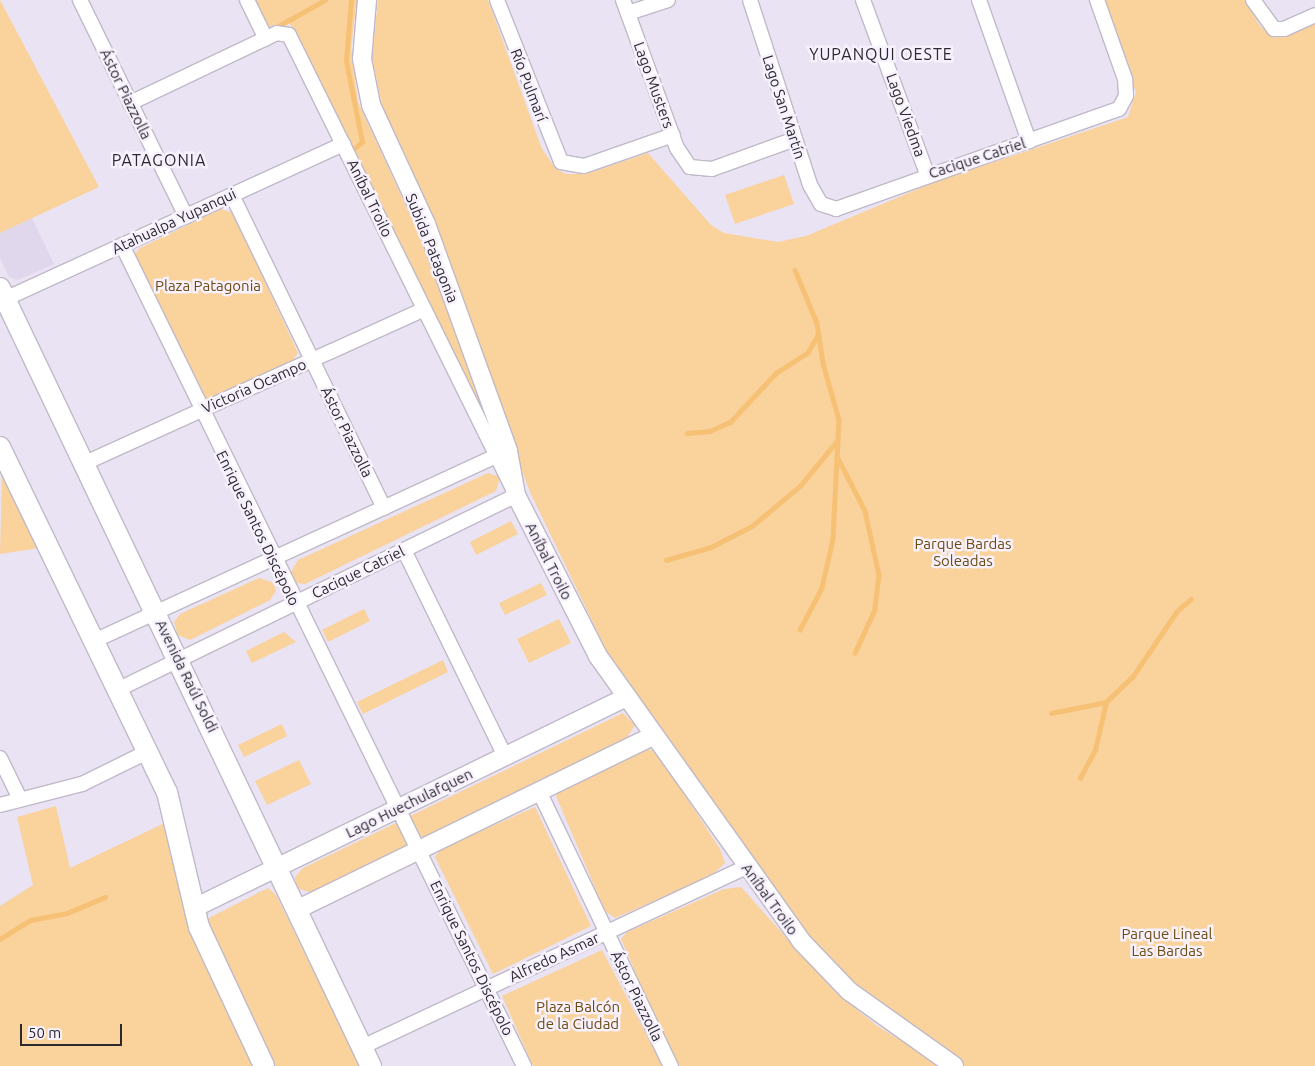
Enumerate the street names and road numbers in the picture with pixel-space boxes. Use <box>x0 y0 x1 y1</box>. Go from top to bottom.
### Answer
street label: Lago Musters <box>630 39 678 131</box>
street label: Ástor Piazzolla <box>96 46 156 142</box>
street label: Río Pulmarí <box>507 46 551 124</box>
street label: Lago San Martín <box>759 53 809 161</box>
street label: Lago Viedma <box>883 71 929 159</box>
street label: Cacique Catriel <box>926 134 1028 182</box>
street label: Aníbal Troilo <box>343 156 397 240</box>
street label: Atahualpa Yupanqui <box>109 184 239 258</box>
street label: Subida Patagonia <box>402 191 462 305</box>
street label: Victoria Ocampo <box>199 355 309 417</box>
street label: Ástor Piazzolla <box>317 384 377 480</box>
street label: Enrique Santos Discépolo <box>213 448 303 608</box>
street label: Aníbal Troilo <box>522 519 576 603</box>
street label: Cacique Catriel <box>309 542 407 602</box>
street label: Avenida Raúl Soldi <box>152 617 222 735</box>
street label: Lago Huechulafquen <box>343 764 475 842</box>
street label: Aníbal Troilo <box>738 860 802 938</box>
street label: Enrique Santos Discépolo <box>427 878 517 1038</box>
street label: Alfredo Asmar <box>506 928 602 986</box>
street label: Ástor Piazzolla <box>607 948 667 1044</box>

